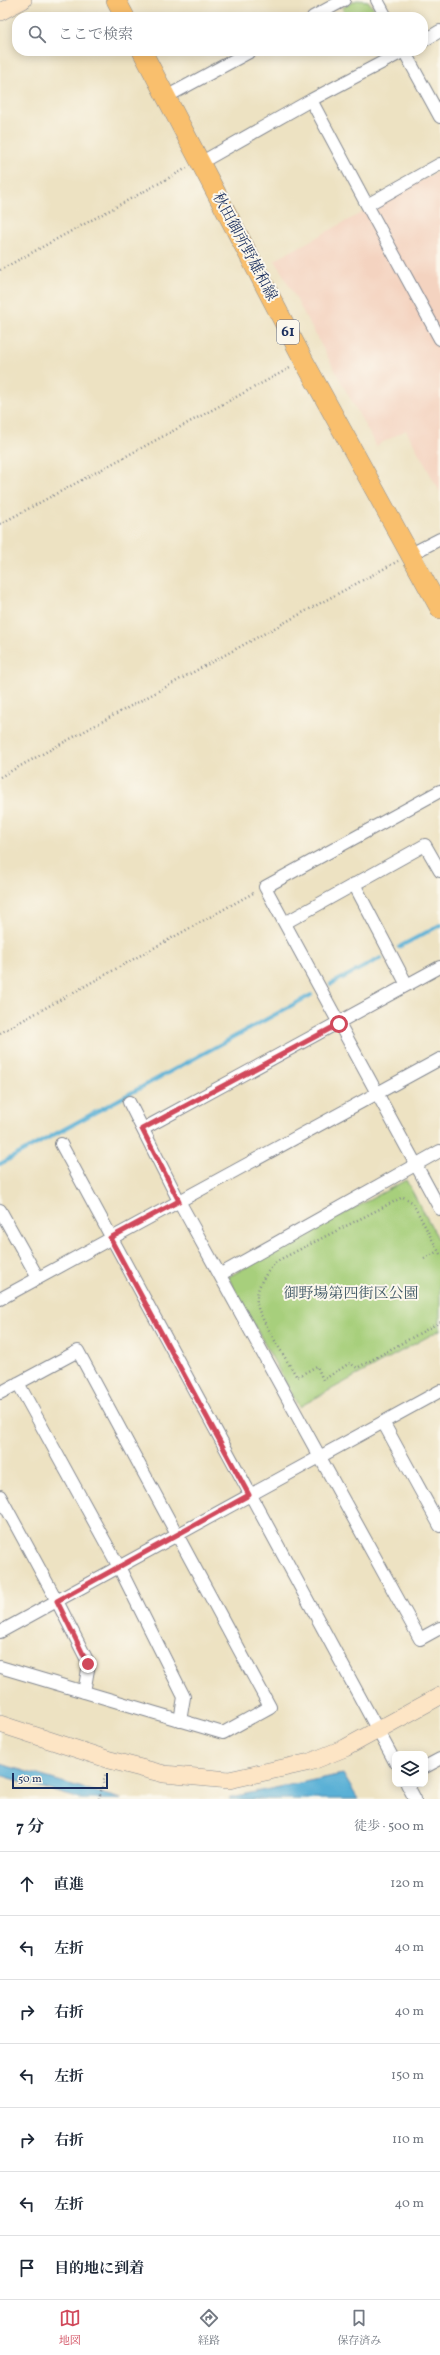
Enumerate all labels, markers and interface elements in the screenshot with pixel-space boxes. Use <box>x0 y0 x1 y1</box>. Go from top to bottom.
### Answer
search box <box>12 12 428 56</box>
icon: search <box>26 23 48 45</box>
text: ここで検索 <box>58 25 133 46</box>
street label: 秋田御所野雄和線 <box>207 189 281 305</box>
road number: 61 <box>277 320 299 344</box>
route start <box>330 1015 348 1033</box>
park label: 御野場第四街区公園 <box>283 1284 419 1305</box>
route end <box>79 1655 97 1673</box>
map controls <box>392 1751 428 1787</box>
button: layers <box>392 1751 428 1787</box>
scale bar <box>12 1771 108 1790</box>
text: 50 m <box>18 1772 42 1787</box>
text: 7 分 <box>16 1816 45 1839</box>
text: 徒歩 · 500 m <box>354 1818 424 1836</box>
icon: ahead <box>16 1873 38 1895</box>
text: 直進 <box>54 1875 84 1896</box>
text: 120 m <box>390 1875 424 1893</box>
icon: left <box>16 1937 38 1959</box>
text: 左折 <box>54 1939 84 1960</box>
text: 40 m <box>395 1939 424 1957</box>
icon: right <box>16 2001 38 2023</box>
text: 右折 <box>54 2003 84 2024</box>
text: 40 m <box>395 2003 424 2021</box>
icon: left <box>16 2065 38 2087</box>
text: 左折 <box>54 2067 84 2088</box>
text: 150 m <box>391 2067 424 2085</box>
icon: right <box>16 2129 38 2151</box>
text: 右折 <box>54 2131 84 2152</box>
text: 110 m <box>392 2131 424 2149</box>
icon: left <box>16 2193 38 2215</box>
text: 左折 <box>54 2195 84 2216</box>
text: 40 m <box>395 2195 424 2213</box>
icon: arrive <box>16 2257 38 2279</box>
text: 目的地に到着 <box>54 2259 144 2280</box>
tab: 地図 <box>59 2307 81 2349</box>
tab: 経路 <box>198 2307 220 2349</box>
tab: 保存済み <box>337 2307 381 2349</box>

